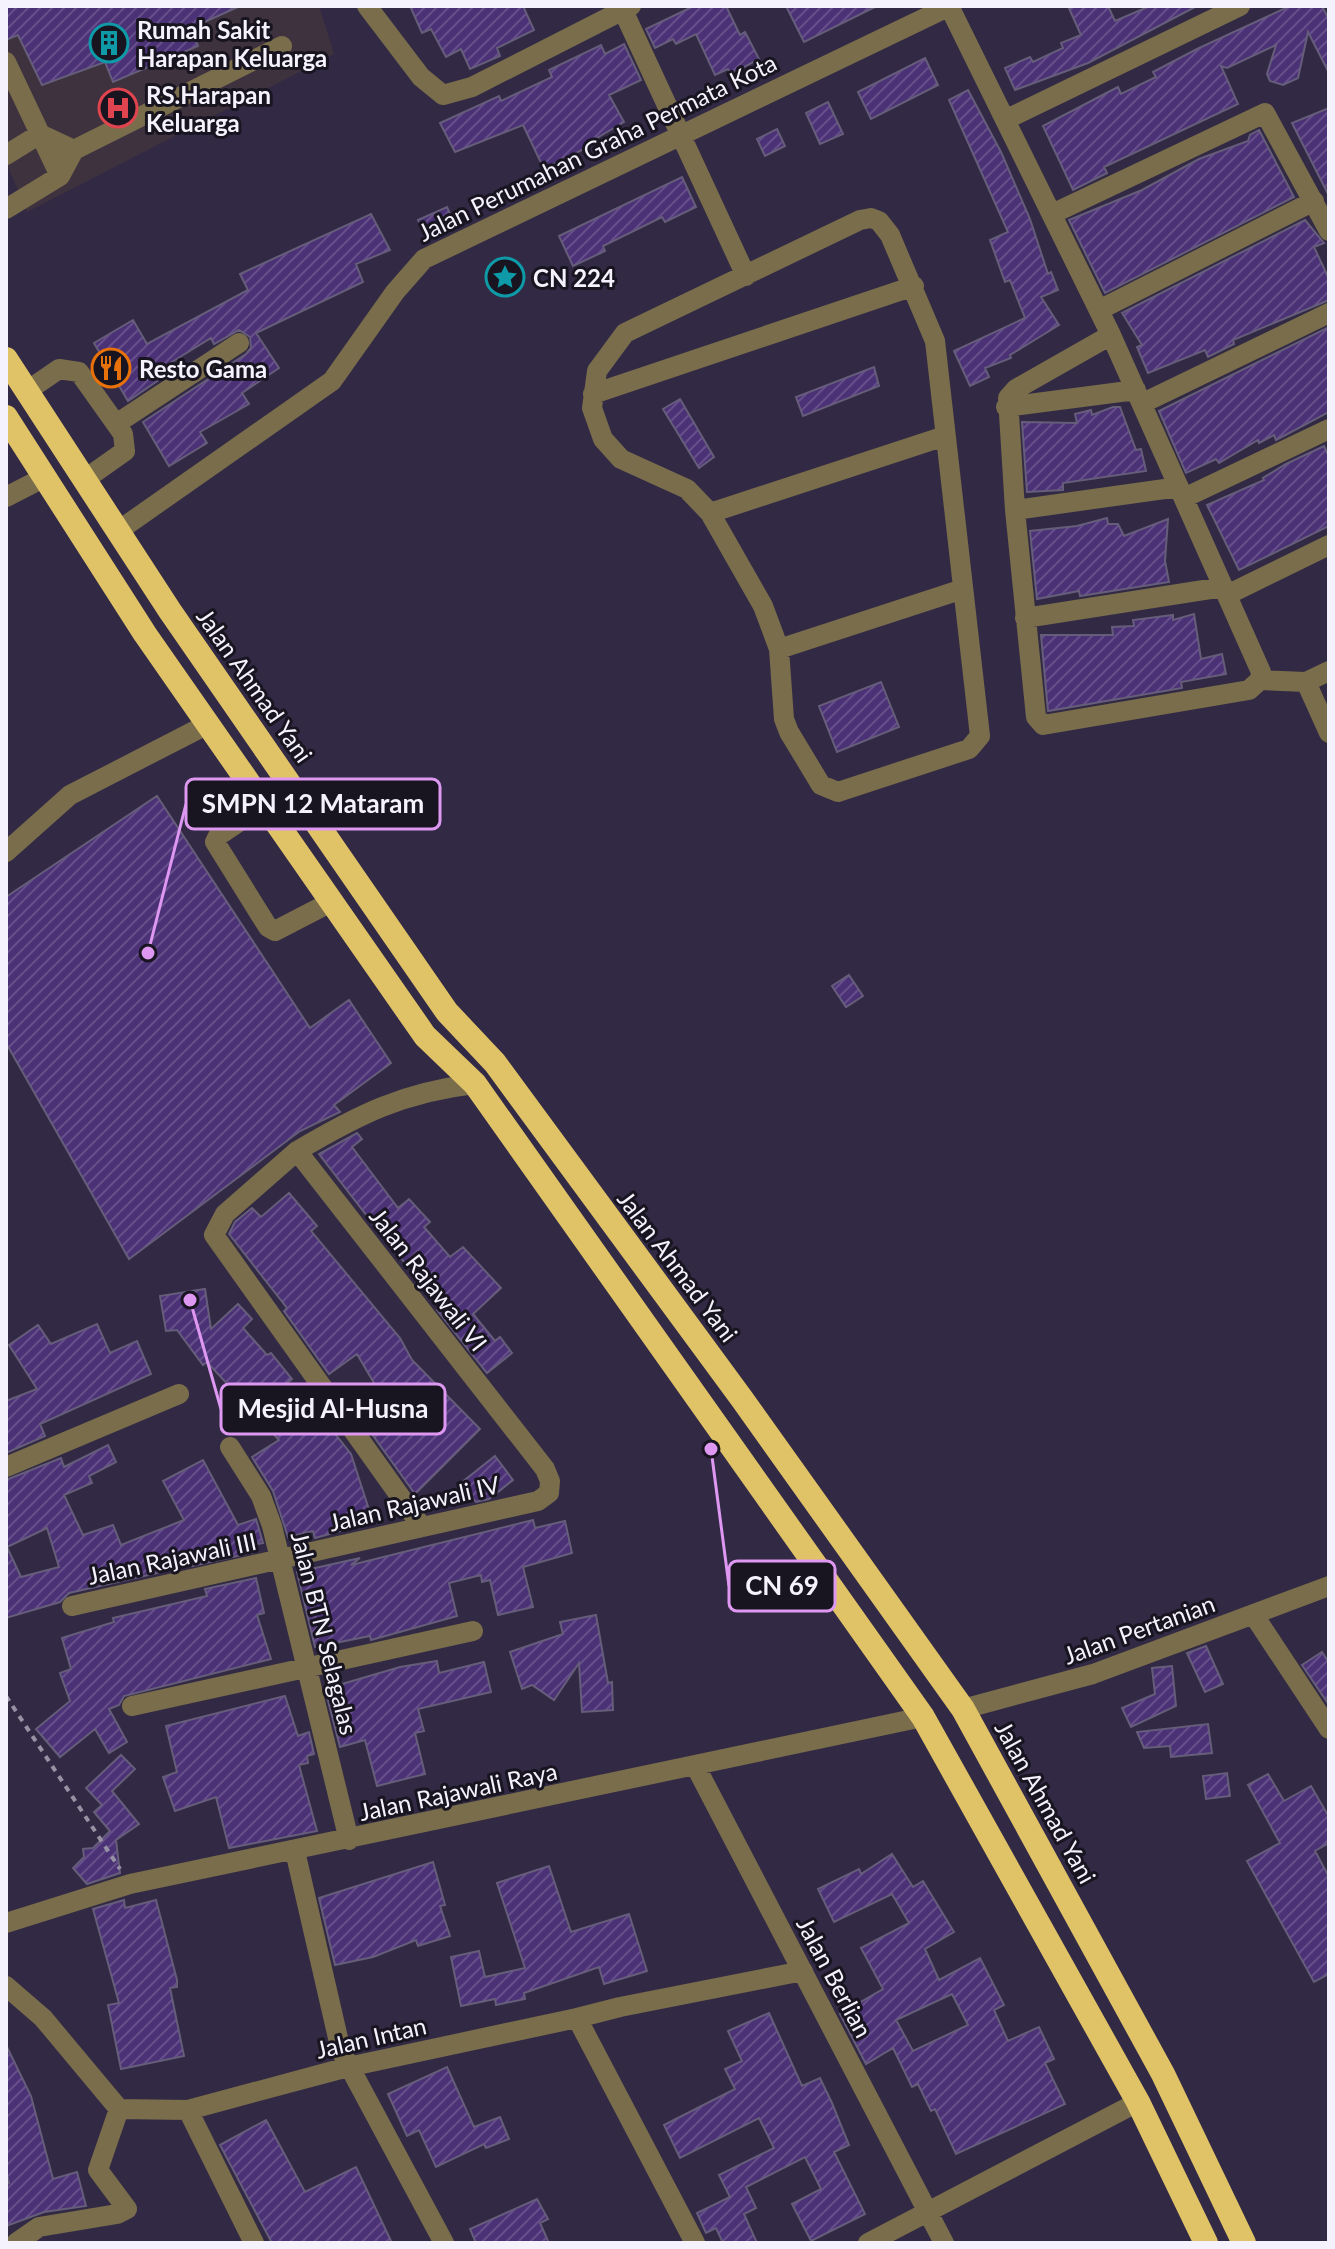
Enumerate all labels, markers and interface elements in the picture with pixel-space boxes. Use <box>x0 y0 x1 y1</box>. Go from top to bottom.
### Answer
place label: Rumah Sakit Harapan Keluarga <box>137 15 327 72</box>
building icon: Rumah Sakit Harapan Keluarga <box>88 22 130 64</box>
street label: Jalan Perumahan Graha Permata Kota <box>413 47 781 247</box>
place label: RS.Harapan Keluarga <box>146 80 271 137</box>
hospital icon: RS.Harapan Keluarga <box>97 87 139 129</box>
place icon: CN 224 <box>484 256 526 298</box>
place label: CN 224 <box>533 263 615 292</box>
restaurant icon: Resto Gama <box>90 347 132 389</box>
place label: Resto Gama <box>139 354 267 383</box>
street label: Jalan Ahmad Yani <box>191 602 319 768</box>
callout: SMPN 12 Mataram <box>186 779 440 829</box>
text: SMPN 12 Mataram <box>202 787 424 819</box>
street label: Jalan Ahmad Yani <box>612 1185 744 1347</box>
street label: Jalan Rajawali VI <box>364 1202 494 1356</box>
callout: Mesjid Al-Husna <box>221 1384 445 1434</box>
text: Mesjid Al-Husna <box>238 1392 428 1424</box>
street label: Jalan Rajawali IV <box>326 1469 503 1537</box>
street label: Jalan Rajawali III <box>85 1526 259 1590</box>
street label: Jalan BTN Selagalas <box>286 1529 364 1737</box>
callout: CN 69 <box>729 1561 835 1611</box>
text: CN 69 <box>745 1569 819 1601</box>
street label: Jalan Pertanian <box>1059 1588 1219 1670</box>
street label: Jalan Ahmad Yani <box>989 1716 1103 1888</box>
street label: Jalan Rajawali Raya <box>356 1756 560 1826</box>
street label: Jalan Berlian <box>791 1912 879 2042</box>
street label: Jalan Intan <box>313 2010 429 2064</box>

